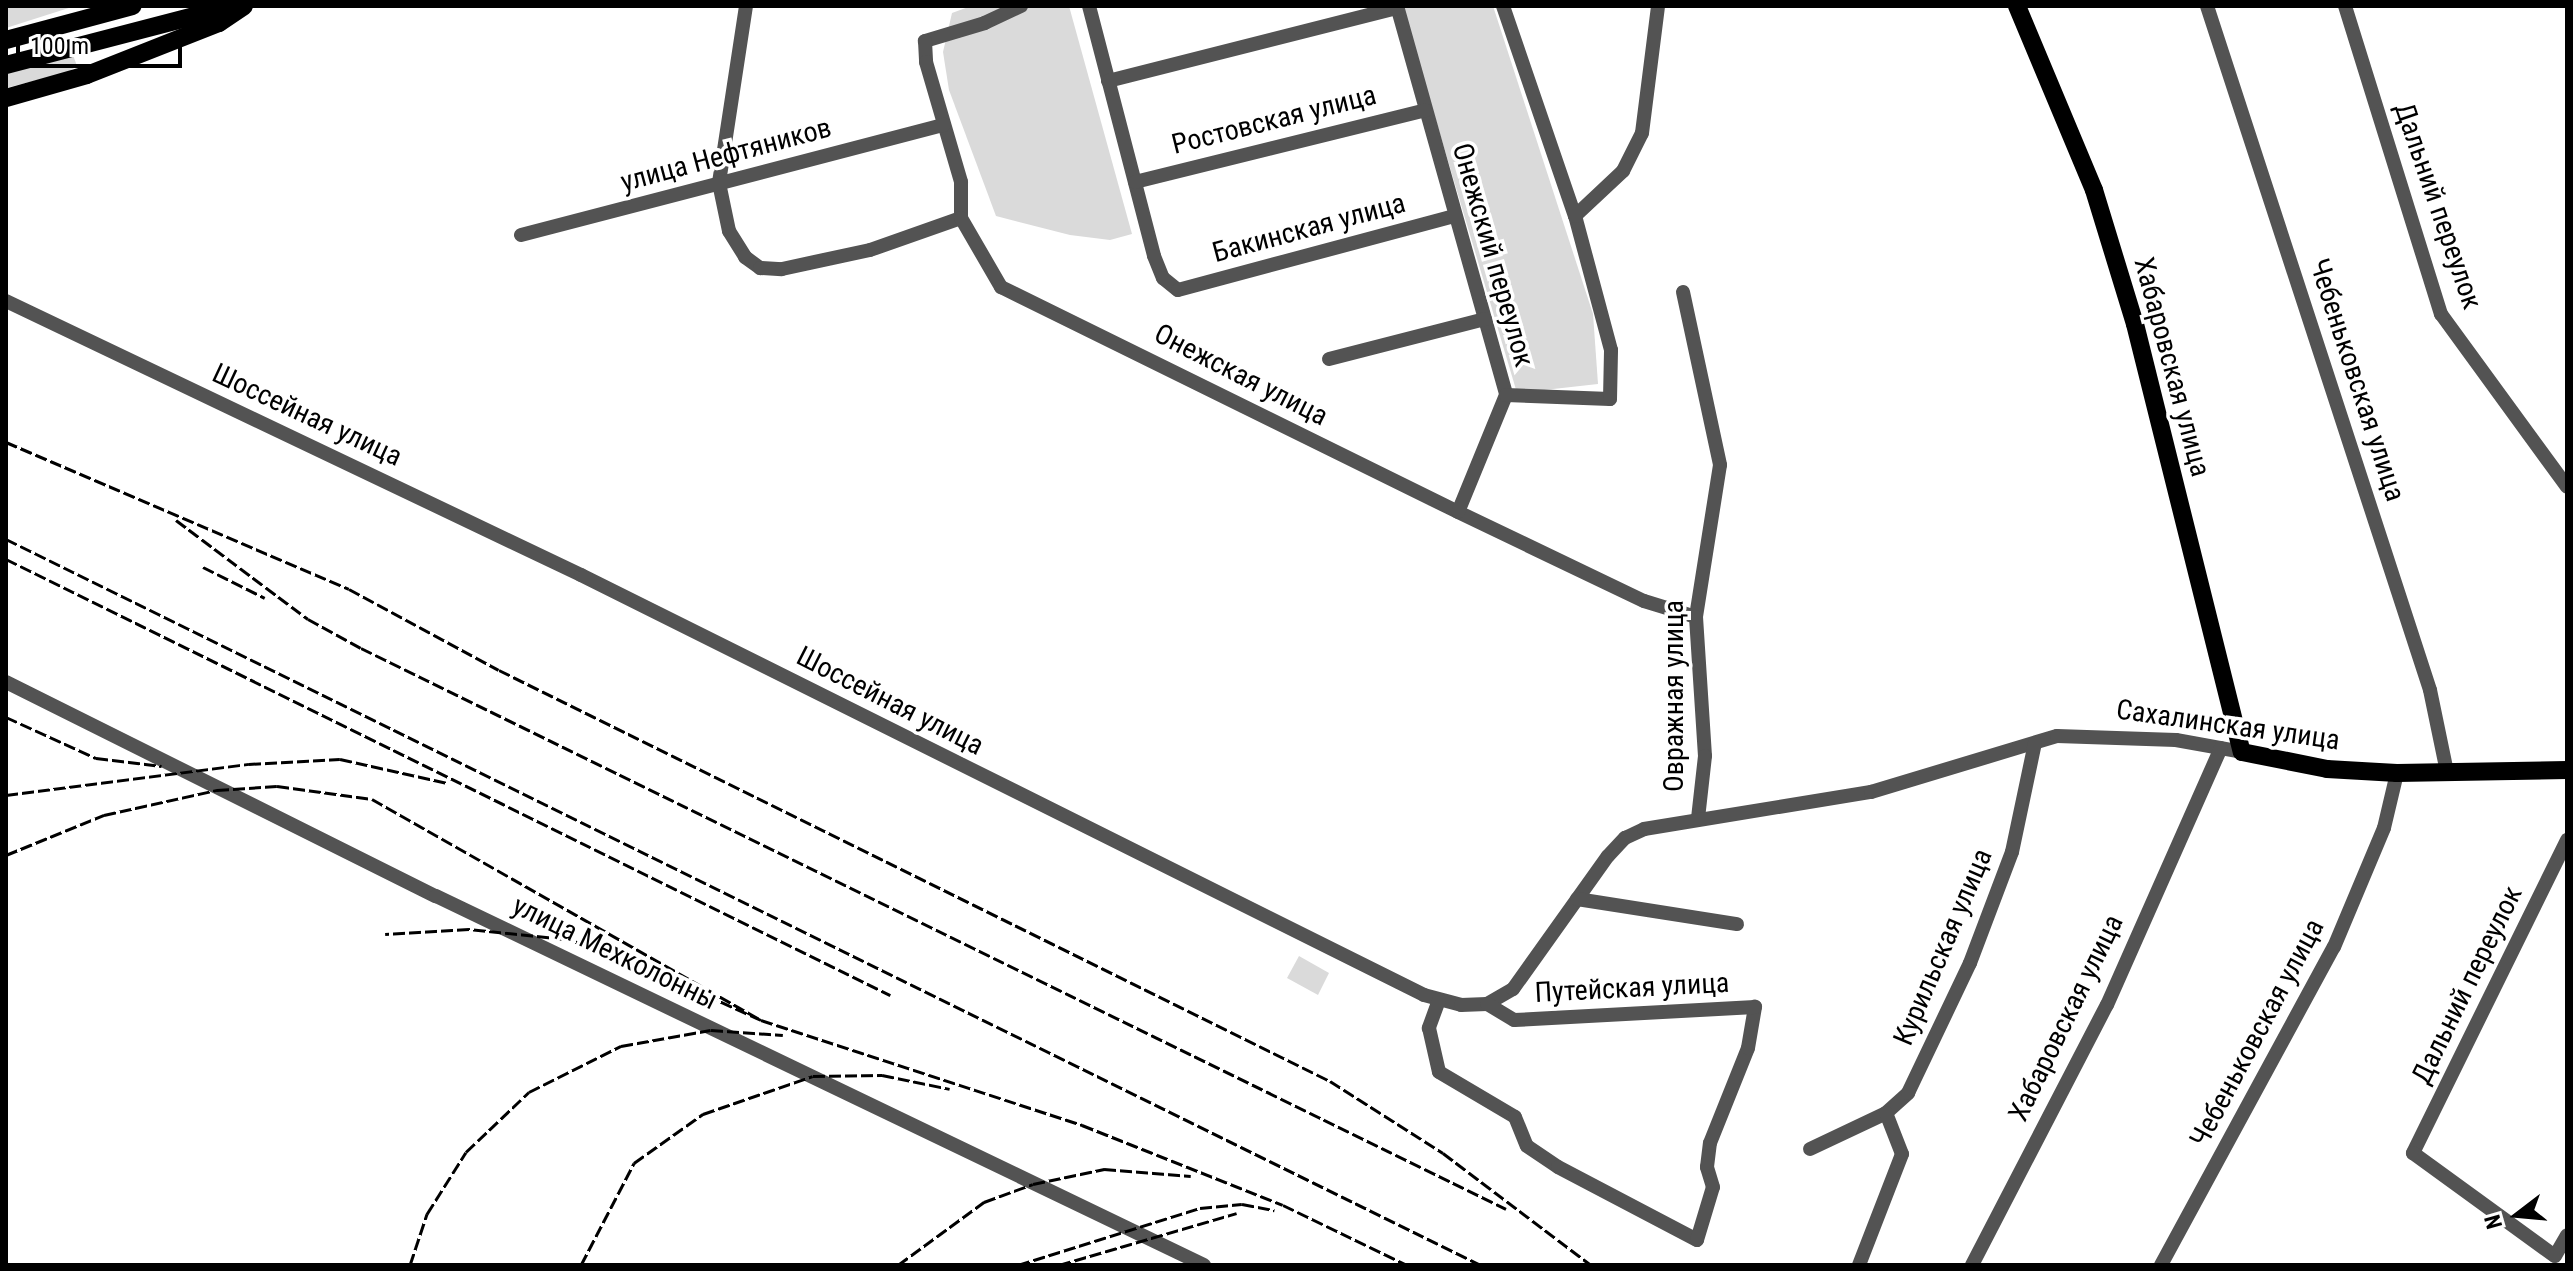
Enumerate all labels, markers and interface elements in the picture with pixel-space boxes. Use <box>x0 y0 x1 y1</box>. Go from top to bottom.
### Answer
scale bar <box>20 16 186 66</box>
text: 100 m <box>30 32 89 60</box>
street label: Ростовская улица <box>1168 78 1380 162</box>
street label: Дальний переулок <box>2387 99 2489 313</box>
street label: улица Нефтяников <box>617 111 835 199</box>
street label: Онежский переулок <box>1445 139 1541 371</box>
street label: Бакинская улица <box>1209 186 1409 270</box>
street label: Хабаровская улица <box>2127 254 2217 480</box>
street label: Чебеньковская улица <box>2302 254 2412 506</box>
street label: Онежская улица <box>1149 317 1333 433</box>
street label: Шоссейная улица <box>207 356 407 474</box>
street label: Овражная улица <box>1657 600 1691 792</box>
street label: Шоссейная улица <box>791 639 989 763</box>
street label: Сахалинская улица <box>2114 693 2342 757</box>
street label: Курильская улица <box>1887 844 1999 1050</box>
street label: Дальний переулок <box>2405 881 2529 1089</box>
street label: улица Мехколонны <box>507 889 723 1017</box>
street label: Хабаровская улица <box>2002 909 2130 1127</box>
street label: Чебеньковская улица <box>2183 913 2331 1153</box>
street label: Путейская улица <box>1534 966 1730 1010</box>
north arrow <box>2477 1175 2557 1255</box>
text: N <box>2480 1212 2507 1232</box>

